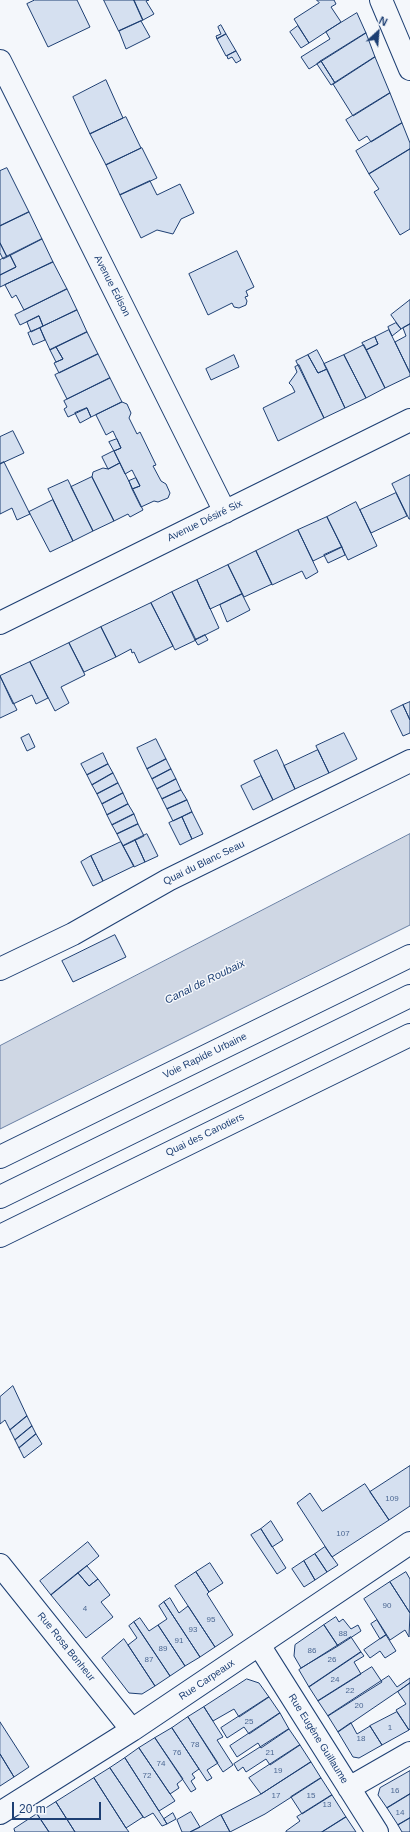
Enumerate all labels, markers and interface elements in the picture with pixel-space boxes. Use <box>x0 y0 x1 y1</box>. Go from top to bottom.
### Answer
north arrow <box>358 12 398 52</box>
text: N <box>377 14 389 28</box>
street label: Avenue Edison <box>91 253 133 319</box>
street label: Avenue Désiré Six <box>165 498 245 544</box>
street label: Quai du Blanc Seau <box>161 838 247 888</box>
water label: Canal de Roubaix <box>163 957 247 1007</box>
street label: Voie Rapide Urbaine <box>161 1031 249 1081</box>
street label: Quai des Canotiers <box>164 1111 246 1159</box>
house number: 109 <box>385 1494 399 1504</box>
house number: 107 <box>336 1529 350 1539</box>
house number: 90 <box>383 1601 391 1611</box>
house number: 4 <box>83 1604 87 1614</box>
street label: Rue Rosa Bonheur <box>35 1610 97 1684</box>
house number: 95 <box>207 1615 215 1625</box>
house number: 93 <box>189 1625 197 1635</box>
house number: 88 <box>339 1629 347 1639</box>
house number: 91 <box>175 1636 183 1646</box>
house number: 89 <box>159 1644 167 1654</box>
house number: 86 <box>308 1646 316 1656</box>
house number: 87 <box>145 1655 153 1665</box>
house number: 26 <box>328 1655 336 1665</box>
street label: Rue Carpeaux <box>177 1657 237 1703</box>
house number: 24 <box>331 1675 339 1685</box>
house number: 22 <box>346 1686 354 1696</box>
street label: Rue Eugène Guillaume <box>286 1692 350 1786</box>
house number: 20 <box>355 1701 363 1711</box>
house number: 25 <box>245 1717 253 1727</box>
house number: 1 <box>388 1723 392 1733</box>
house number: 18 <box>357 1734 365 1744</box>
house number: 78 <box>191 1740 199 1750</box>
house number: 76 <box>173 1748 181 1758</box>
house number: 21 <box>266 1748 274 1758</box>
house number: 74 <box>157 1759 165 1769</box>
house number: 19 <box>274 1766 282 1776</box>
house number: 72 <box>143 1771 151 1781</box>
house number: 16 <box>391 1786 399 1796</box>
house number: 17 <box>272 1791 280 1801</box>
house number: 15 <box>307 1791 315 1801</box>
scale bar <box>14 1794 103 1820</box>
house number: 13 <box>323 1800 331 1810</box>
text: 20 m <box>19 1802 46 1816</box>
house number: 14 <box>396 1808 404 1818</box>

